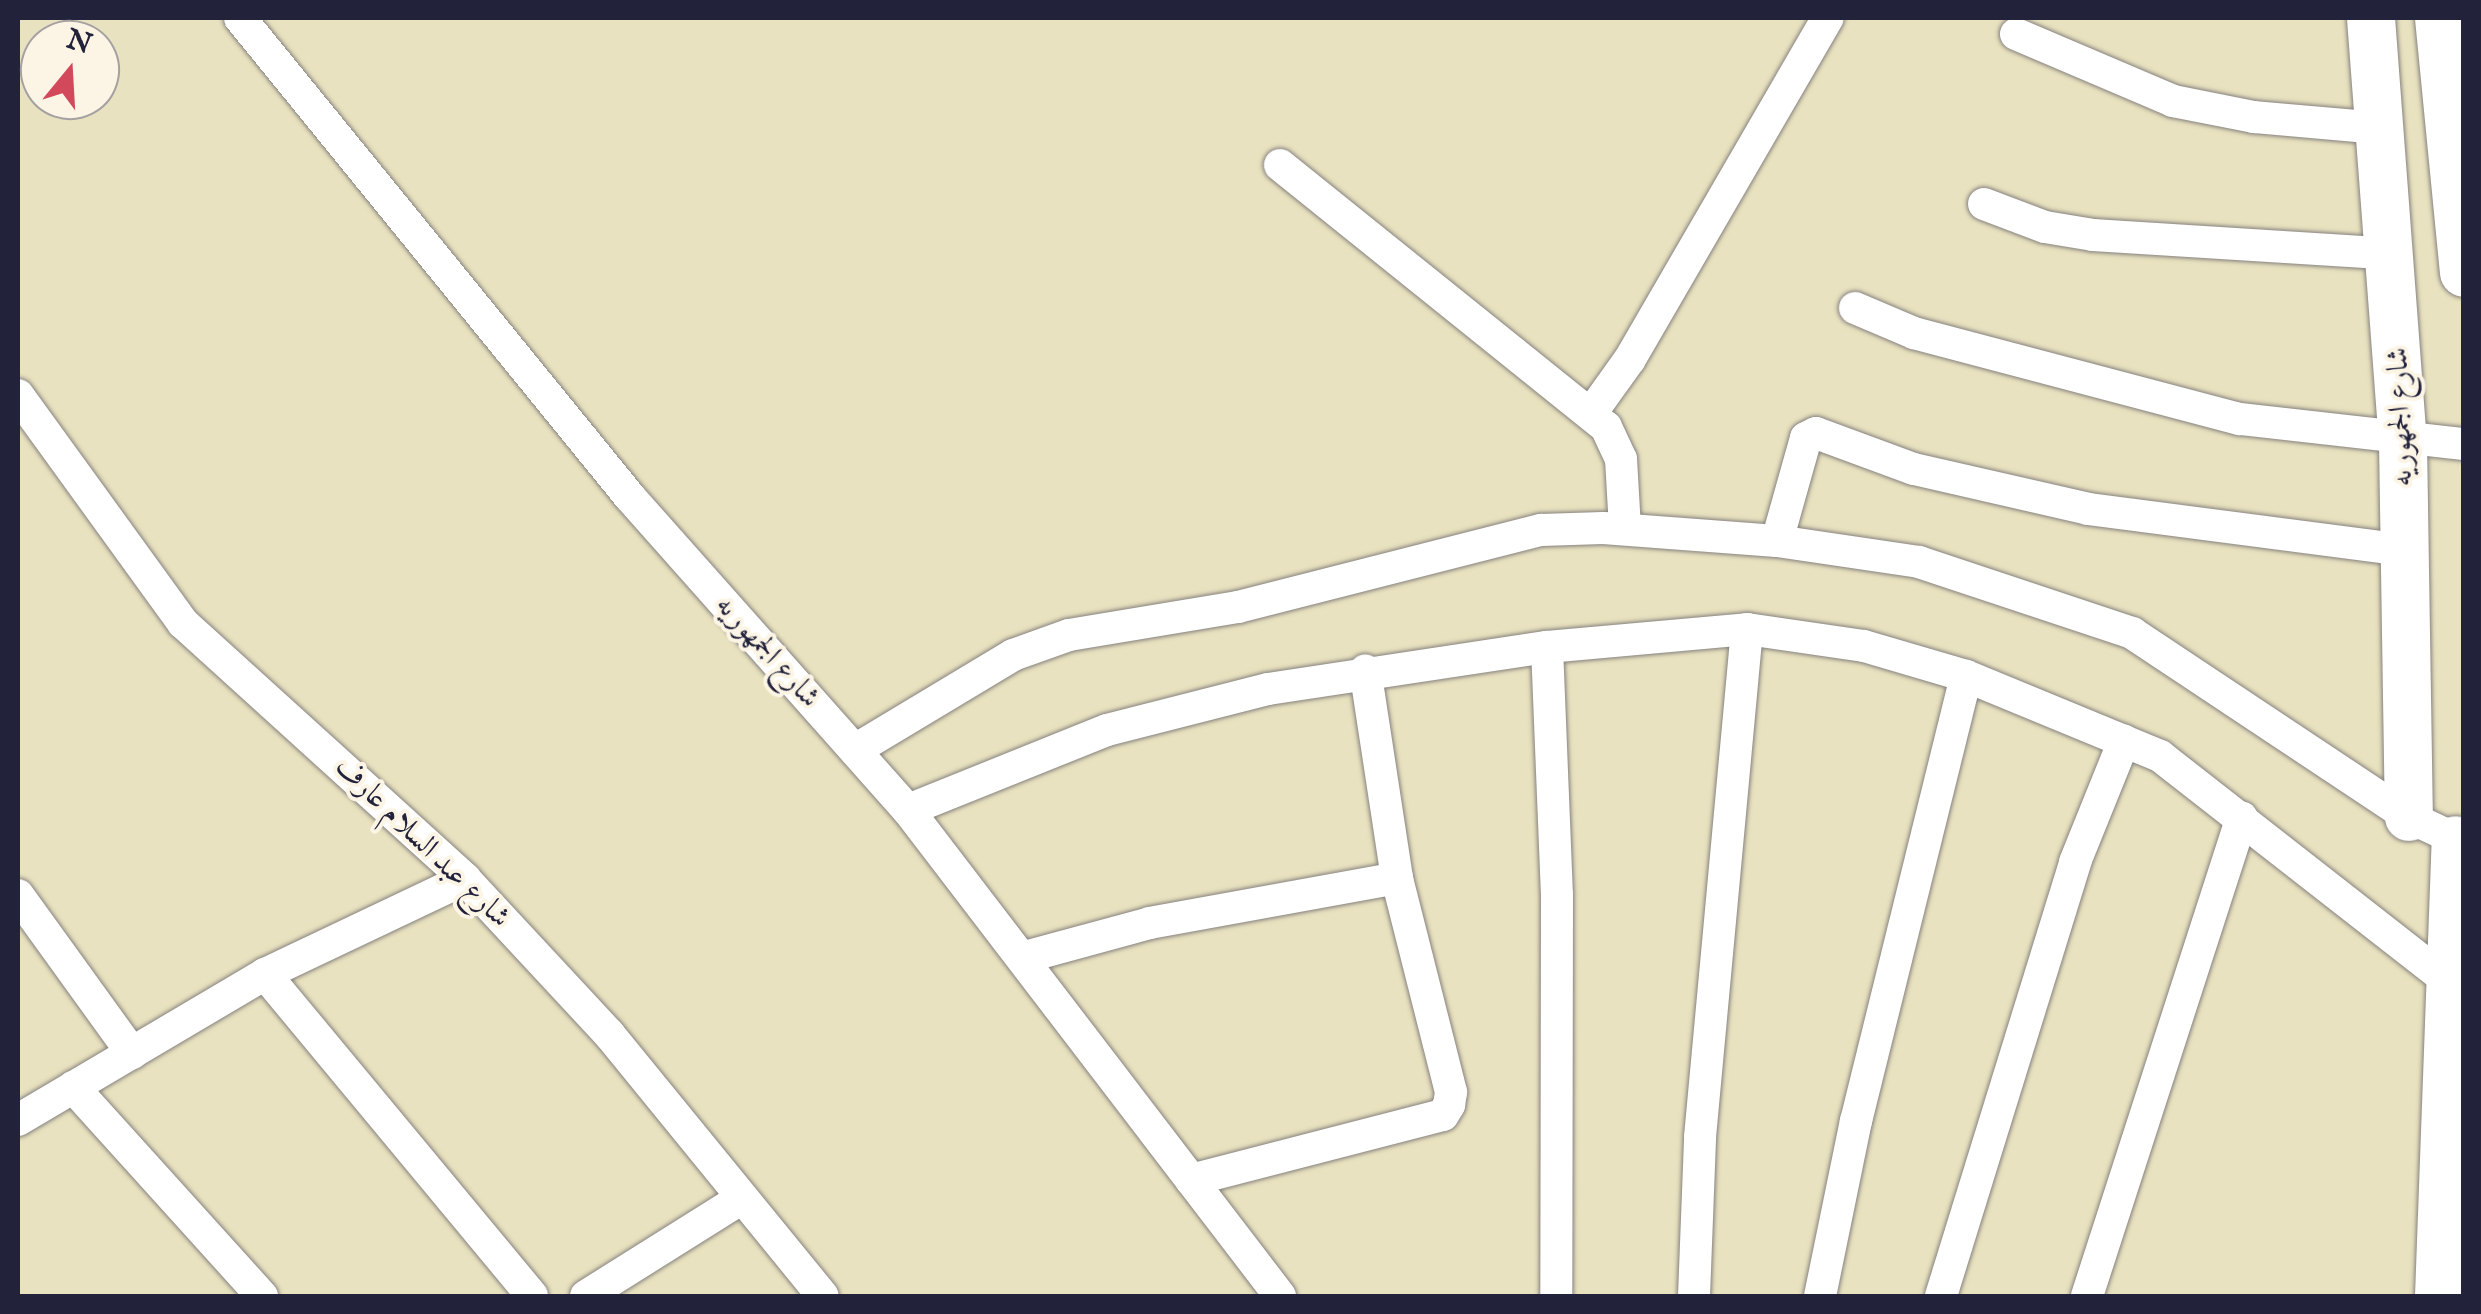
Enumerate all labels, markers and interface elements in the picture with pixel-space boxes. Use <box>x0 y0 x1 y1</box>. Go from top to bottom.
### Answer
north arrow <box>20 20 120 120</box>
text: N <box>62 23 96 63</box>
street label: شارع الجمهوريه <box>2381 347 2421 487</box>
street label: شارع الجمهوريه <box>707 588 827 716</box>
street label: شارع عبد السلام عارف <box>327 750 517 936</box>

